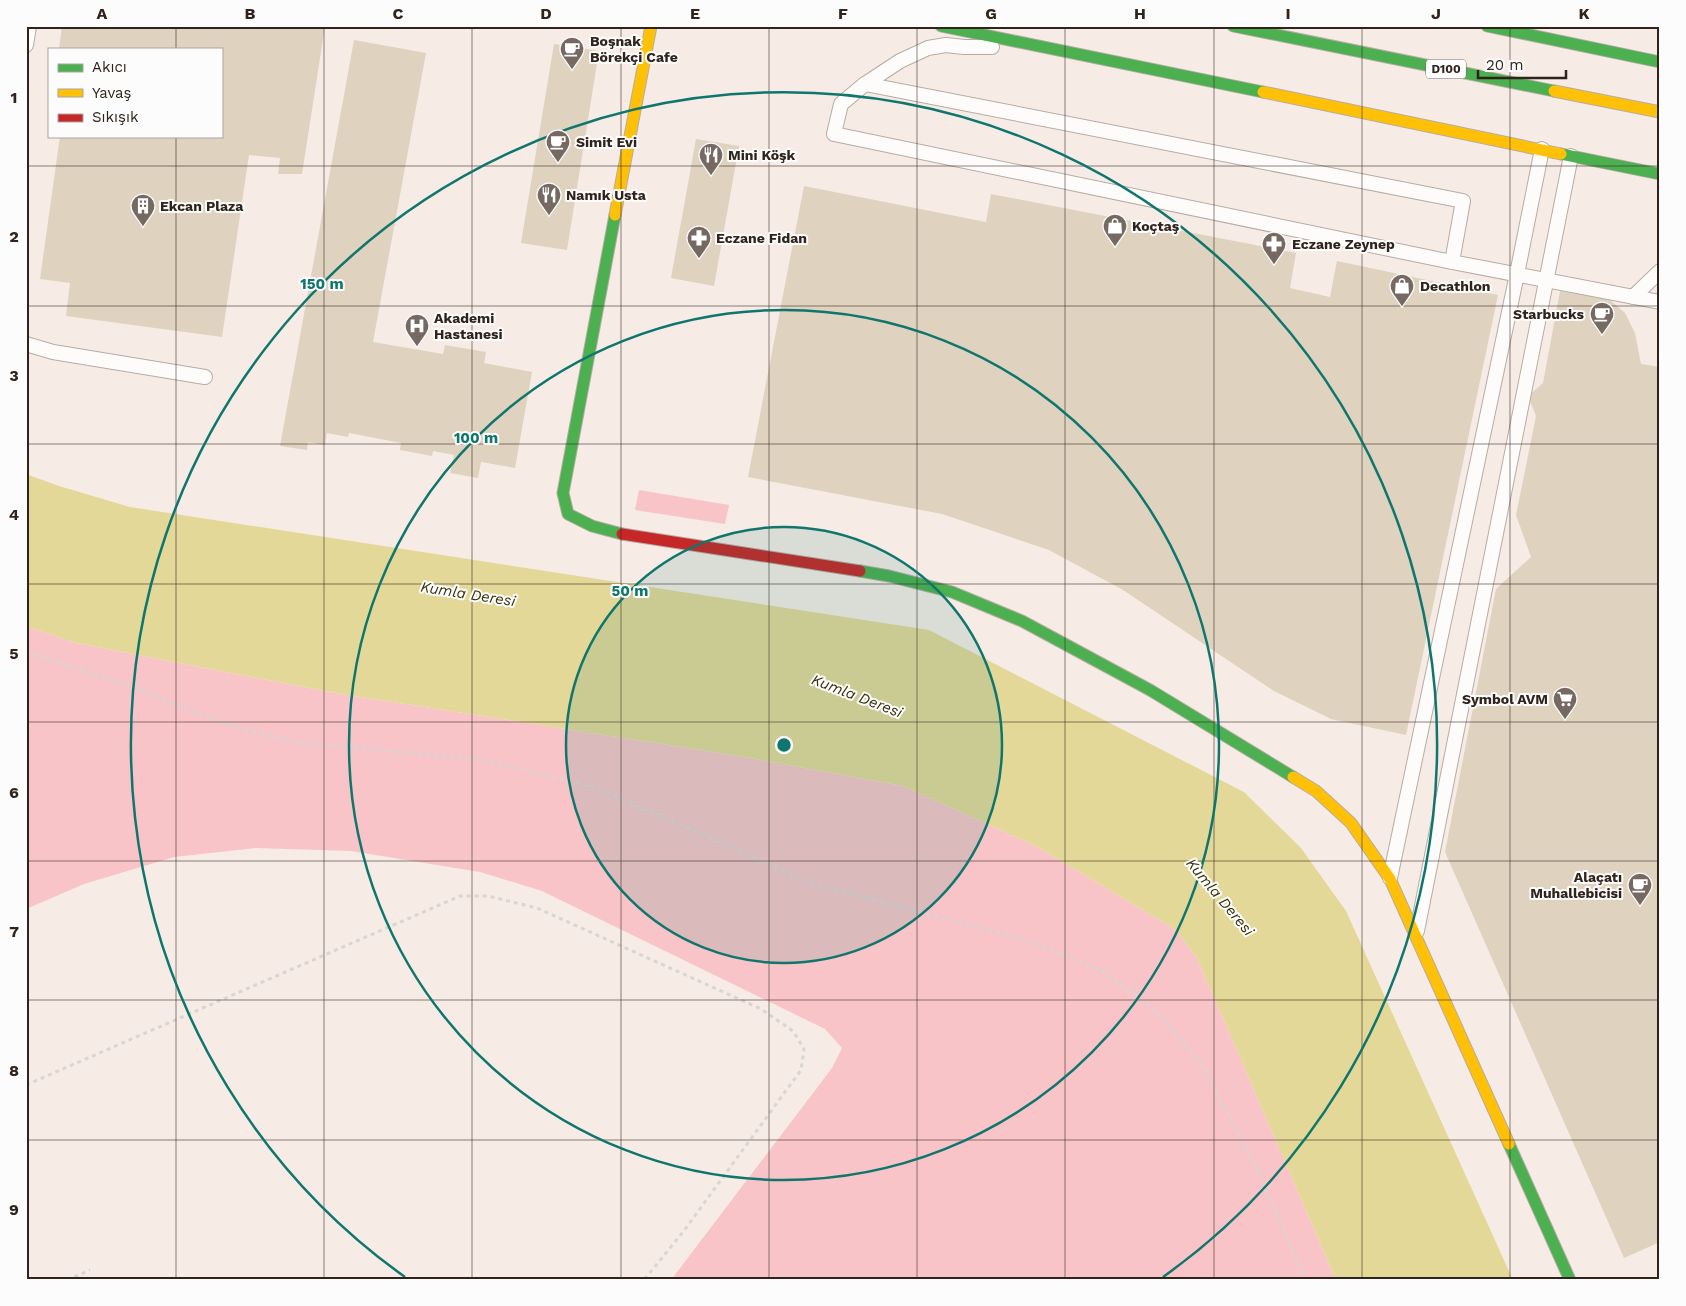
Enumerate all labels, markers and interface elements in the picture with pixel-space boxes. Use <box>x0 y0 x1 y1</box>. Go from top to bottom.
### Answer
text: A <box>97 4 108 23</box>
text: B <box>245 4 256 23</box>
text: C <box>393 4 404 23</box>
text: D <box>540 4 552 23</box>
text: E <box>690 4 700 23</box>
text: F <box>838 4 848 23</box>
text: G <box>985 4 997 23</box>
text: H <box>1134 4 1146 23</box>
text: I <box>1285 4 1291 23</box>
text: J <box>1431 4 1441 23</box>
text: K <box>1578 4 1590 23</box>
place label: Boşnak Börekçi Cafe <box>590 33 678 65</box>
cafe icon: Boşnak Börekçi Cafe <box>559 36 585 70</box>
legend <box>48 48 222 138</box>
scale bar <box>1478 48 1566 80</box>
text: 20 m <box>1486 56 1524 74</box>
text: Akıcı <box>92 58 127 76</box>
road number: D100 <box>1426 60 1466 78</box>
text: Yavaş <box>92 84 132 102</box>
text: 1 <box>11 88 17 107</box>
text: Sıkışık <box>92 108 139 126</box>
cafe icon: Simit Evi <box>545 129 571 163</box>
place label: Simit Evi <box>576 134 637 150</box>
restaurant icon: Mini Köşk <box>698 142 724 176</box>
place label: Mini Köşk <box>728 147 796 163</box>
restaurant icon: Namık Usta <box>536 182 562 216</box>
place label: Namık Usta <box>566 187 647 203</box>
building icon: Ekcan Plaza <box>130 193 156 227</box>
place label: Ekcan Plaza <box>160 198 244 214</box>
shop icon: Koçtaş <box>1102 213 1128 247</box>
place label: Koçtaş <box>1132 218 1180 234</box>
pharmacy icon: Eczane Fidan <box>686 225 712 259</box>
text: 2 <box>9 227 19 246</box>
place label: Eczane Fidan <box>716 230 807 246</box>
pharmacy icon: Eczane Zeynep <box>1261 231 1287 265</box>
place label: Eczane Zeynep <box>1292 236 1395 252</box>
shop icon: Decathlon <box>1389 273 1415 307</box>
text: 150 m <box>300 275 344 293</box>
place label: Decathlon <box>1420 278 1491 294</box>
cafe icon: Starbucks <box>1589 301 1615 335</box>
place label: Starbucks <box>1513 306 1585 322</box>
place label: Akademi Hastanesi <box>434 310 503 342</box>
hospital icon: Akademi Hastanesi <box>404 313 430 347</box>
text: 3 <box>9 366 19 385</box>
text: 100 m <box>454 429 498 447</box>
text: 4 <box>9 505 19 524</box>
water label: Kumla Deresi <box>419 578 518 611</box>
text: 50 m <box>612 582 648 600</box>
text: 5 <box>9 644 19 663</box>
water label: Kumla Deresi <box>809 670 906 722</box>
supermarket icon: Symbol AVM <box>1552 686 1578 720</box>
place label: Symbol AVM <box>1462 691 1548 707</box>
centre of rings <box>775 736 793 754</box>
text: 6 <box>9 783 19 802</box>
water label: Kumla Deresi <box>1182 855 1258 940</box>
place label: Alaçatı Muhallebicisi <box>1530 869 1622 901</box>
cafe icon: Alaçatı Muhallebicisi <box>1627 872 1653 906</box>
text: 7 <box>9 922 19 941</box>
text: 8 <box>9 1061 19 1080</box>
text: 9 <box>9 1200 19 1219</box>

